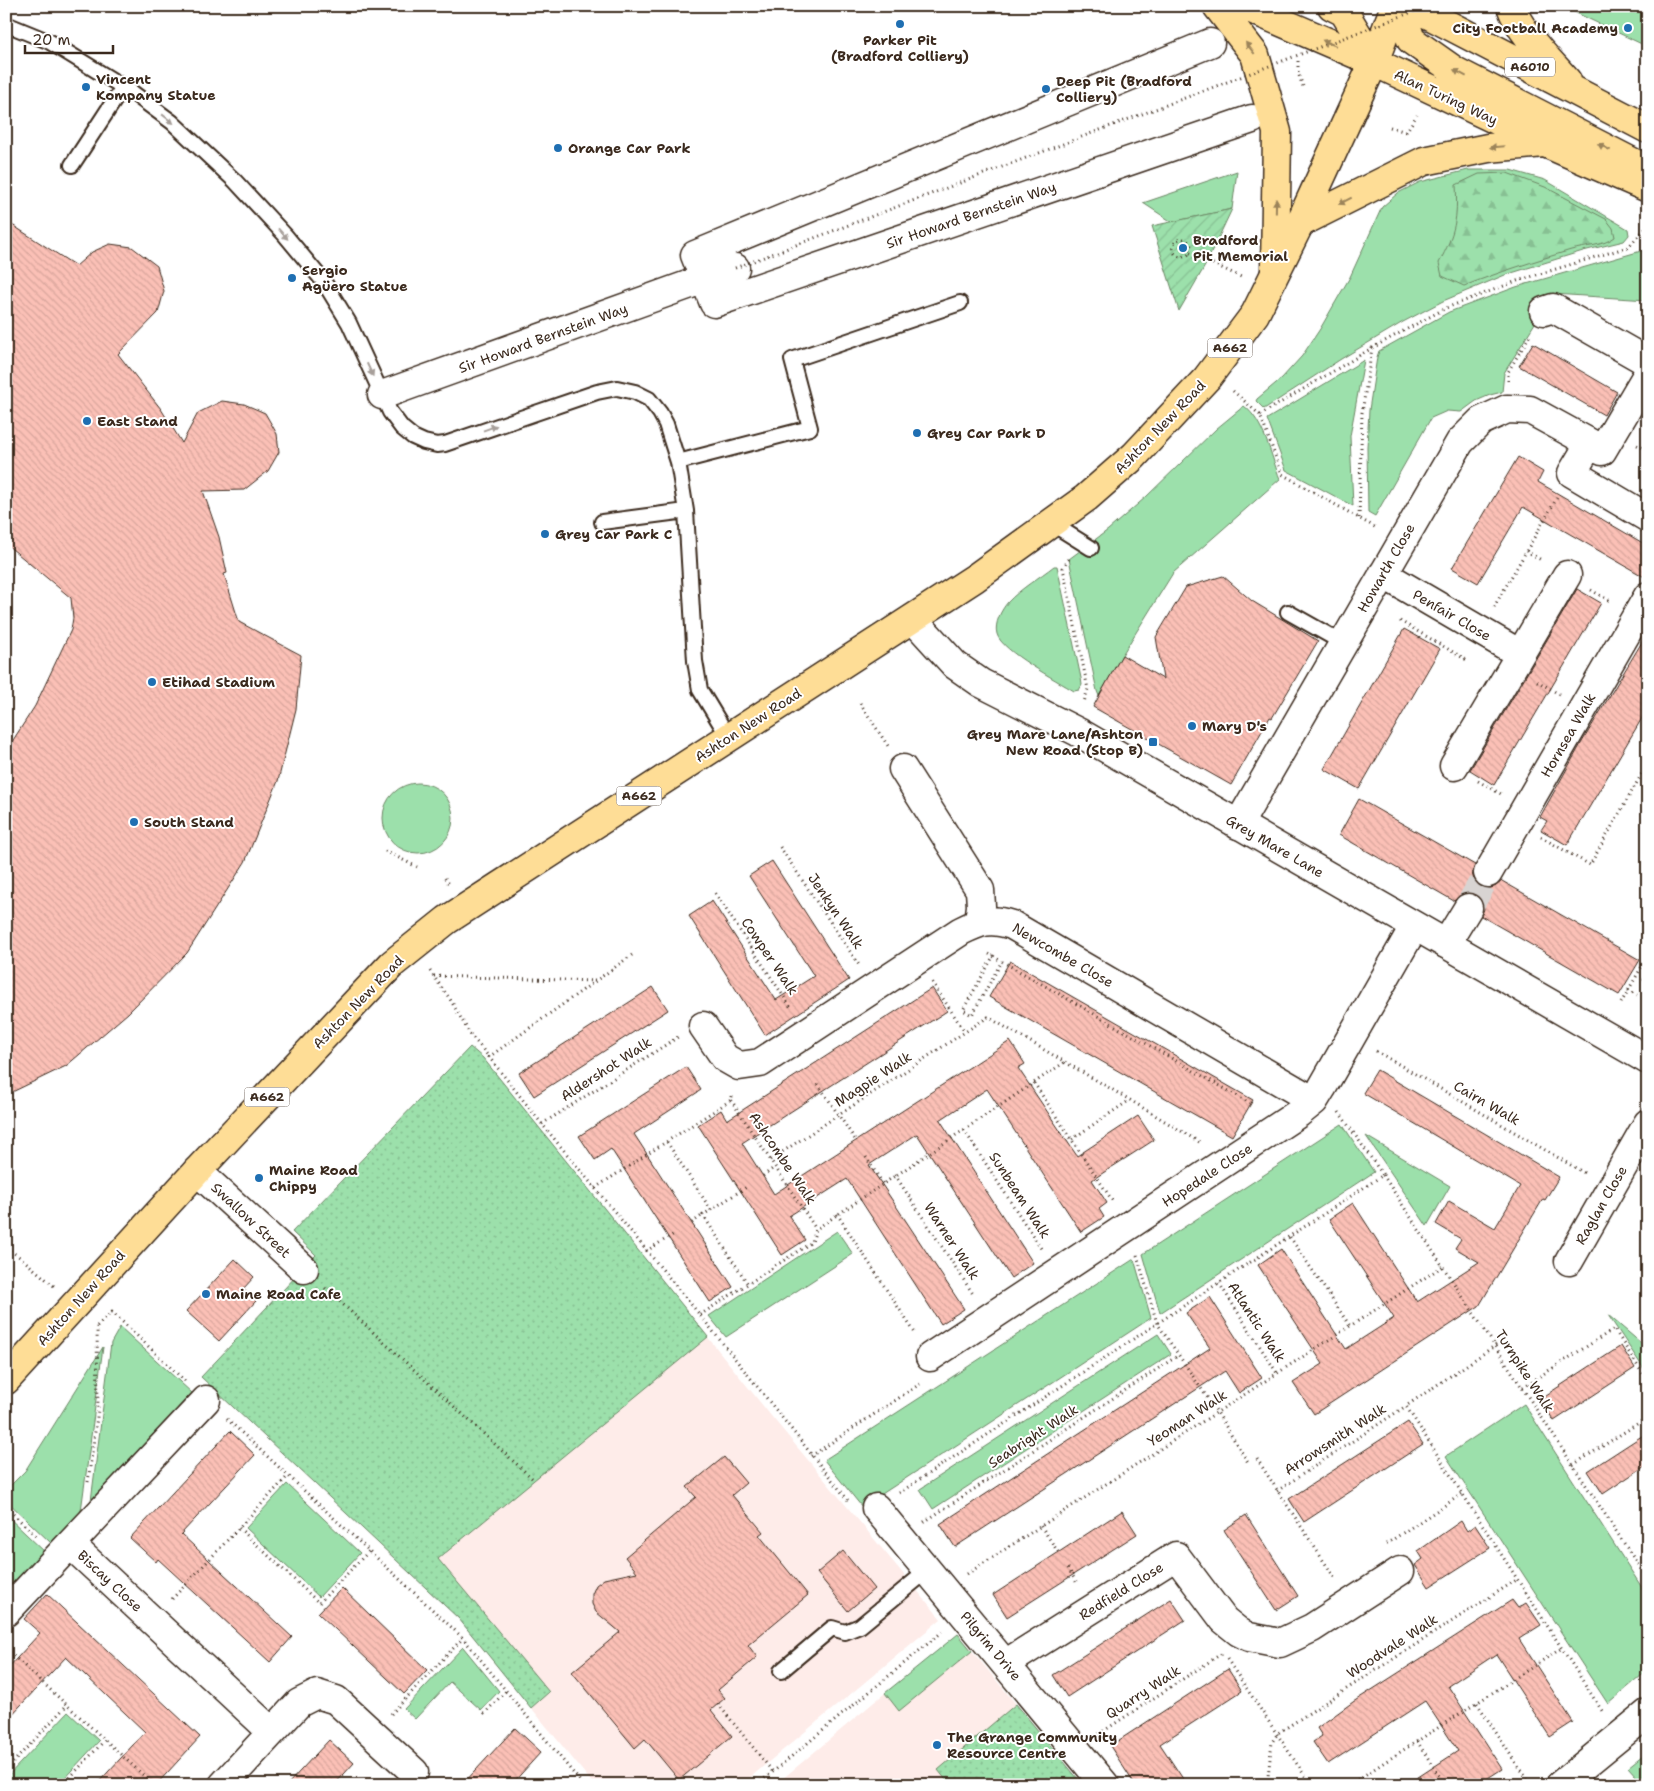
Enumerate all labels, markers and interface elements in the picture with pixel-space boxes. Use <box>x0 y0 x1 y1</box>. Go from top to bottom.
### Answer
marker: Parker Pit (Bradford Colliery) <box>894 18 906 30</box>
place label: City Football Academy <box>1452 19 1618 37</box>
scale bar <box>25 22 112 54</box>
marker: City Football Academy <box>1622 22 1634 34</box>
text: 20 m <box>32 30 71 50</box>
place label: Parker Pit (Bradford Colliery) <box>831 31 969 65</box>
one-way arrow <box>1321 39 1336 47</box>
one-way arrow <box>1244 42 1255 55</box>
road number: A6010 <box>1505 58 1555 76</box>
street label: Alan Turing Way <box>1391 65 1501 129</box>
one-way arrow <box>1453 69 1467 77</box>
place label: Vincent Kompany Statue <box>96 70 216 104</box>
place label: Deep Pit (Bradford Colliery) <box>1056 72 1192 106</box>
marker: Vincent Kompany Statue <box>80 81 92 93</box>
marker: Deep Pit (Bradford Colliery) <box>1040 83 1052 95</box>
one-way arrow <box>161 114 174 125</box>
place label: Orange Car Park <box>568 139 691 157</box>
marker: Orange Car Park <box>552 142 564 154</box>
one-way arrow <box>1488 143 1504 151</box>
one-way arrow <box>1597 143 1612 151</box>
street label: Sir Howard Bernstein Way <box>884 177 1058 253</box>
one-way arrow <box>1272 197 1280 213</box>
one-way arrow <box>1338 197 1352 205</box>
one-way arrow <box>278 227 289 240</box>
place label: Bradford Pit Memorial <box>1193 231 1288 265</box>
marker: Bradford Pit Memorial <box>1177 242 1189 254</box>
place label: Sergio Agüero Statue <box>302 261 408 295</box>
marker: Sergio Agüero Statue <box>286 272 298 284</box>
street label: Sir Howard Bernstein Way <box>456 299 630 377</box>
road number: A662 <box>1208 338 1252 358</box>
one-way arrow <box>366 363 374 377</box>
street label: Ashton New Road <box>1111 376 1209 478</box>
place label: East Stand <box>97 412 178 430</box>
marker: East Stand <box>81 415 93 427</box>
one-way arrow <box>483 424 498 432</box>
place label: Grey Car Park D <box>927 424 1046 442</box>
marker: Grey Car Park D <box>911 427 923 439</box>
street label: Howarth Close <box>1353 520 1419 616</box>
place label: Grey Car Park C <box>555 525 672 543</box>
marker: Grey Car Park C <box>539 528 551 540</box>
street label: Penfair Close <box>1410 585 1494 645</box>
place label: Etihad Stadium <box>162 673 275 691</box>
marker: Etihad Stadium <box>146 676 158 688</box>
street label: Ashton New Road <box>691 684 805 766</box>
street label: Hornsea Walk <box>1536 689 1600 781</box>
place label: Mary D's <box>1202 717 1267 735</box>
marker: Mary D's <box>1186 720 1198 732</box>
place label: Grey Mare Lane/Ashton New Road (Stop B) <box>967 725 1143 759</box>
marker: Grey Mare Lane/Ashton New Road (Stop B) <box>1147 736 1159 748</box>
road number: A662 <box>616 786 662 806</box>
street label: Grey Mare Lane <box>1223 811 1327 881</box>
place label: South Stand <box>144 813 234 831</box>
marker: South Stand <box>128 816 140 828</box>
street label: Jenkyn Walk <box>804 870 868 952</box>
street label: Cowper Walk <box>738 914 802 998</box>
street label: Newcombe Close <box>1009 919 1117 991</box>
street label: Ashton New Road <box>309 951 407 1053</box>
street label: Aldershot Walk <box>557 1033 655 1105</box>
street label: Magpie Walk <box>831 1047 915 1111</box>
street label: Cairn Walk <box>1450 1077 1524 1129</box>
road number: A662 <box>244 1088 290 1106</box>
street label: Ashcombe Walk <box>746 1108 820 1208</box>
street label: Hopedale Close <box>1158 1139 1256 1211</box>
street label: Sunbeam Walk <box>985 1148 1055 1242</box>
place label: Maine Road Chippy <box>269 1161 358 1195</box>
street label: Raglan Close <box>1571 1162 1631 1248</box>
marker: Maine Road Chippy <box>253 1172 265 1184</box>
street label: Swallow Street <box>207 1179 295 1261</box>
street label: Warner Walk <box>920 1199 984 1283</box>
street label: Ashton New Road <box>33 1246 129 1350</box>
street label: Atlantic Walk <box>1224 1278 1290 1366</box>
place label: Maine Road Cafe <box>216 1285 341 1303</box>
marker: Maine Road Cafe <box>200 1288 212 1300</box>
street label: Turnpike Walk <box>1491 1326 1559 1416</box>
street label: Yeoman Walk <box>1144 1386 1230 1450</box>
street label: Arrowsmith Walk <box>1281 1399 1389 1479</box>
street label: Seabright Walk <box>985 1400 1081 1472</box>
street label: Biscay Close <box>74 1546 146 1616</box>
street label: Redfield Close <box>1076 1558 1167 1624</box>
street label: Pilgrim Drive <box>957 1608 1025 1685</box>
street label: Woodvale Walk <box>1343 1610 1441 1682</box>
street label: Quarry Walk <box>1102 1661 1184 1723</box>
place label: The Grange Community Resource Centre <box>947 1728 1117 1762</box>
marker: The Grange Community Resource Centre <box>931 1739 943 1751</box>

